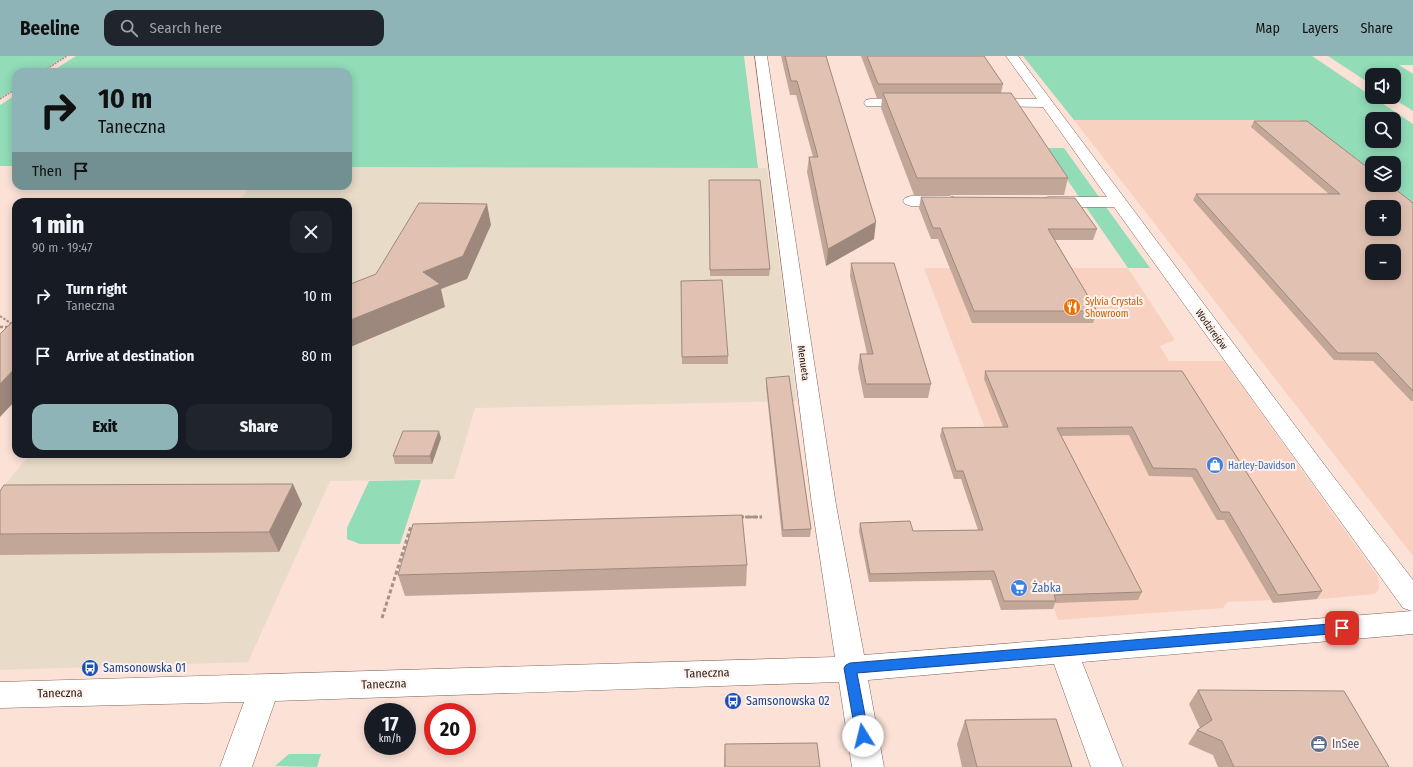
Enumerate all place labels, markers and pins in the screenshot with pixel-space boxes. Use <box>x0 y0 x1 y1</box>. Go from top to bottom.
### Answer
place label: Sylvia Crystals Showroom <box>1085 296 1143 320</box>
restaurant icon: Sylvia Crystals Showroom <box>1062 297 1082 317</box>
shop icon: Harley-Davidson <box>1205 455 1225 475</box>
place label: Harley-Davidson <box>1228 460 1296 472</box>
supermarket icon: Żabka <box>1009 578 1029 598</box>
place label: Żabka <box>1032 580 1061 595</box>
pin <box>1325 611 1359 645</box>
bus stop icon: Samsonowska 01 <box>80 658 100 678</box>
place label: Samsonowska 01 <box>103 661 186 675</box>
bus stop icon: Samsonowska 02 <box>723 691 743 711</box>
place label: Samsonowska 02 <box>746 694 830 708</box>
office icon: InSee <box>1309 734 1329 754</box>
place label: InSee <box>1332 737 1359 751</box>

